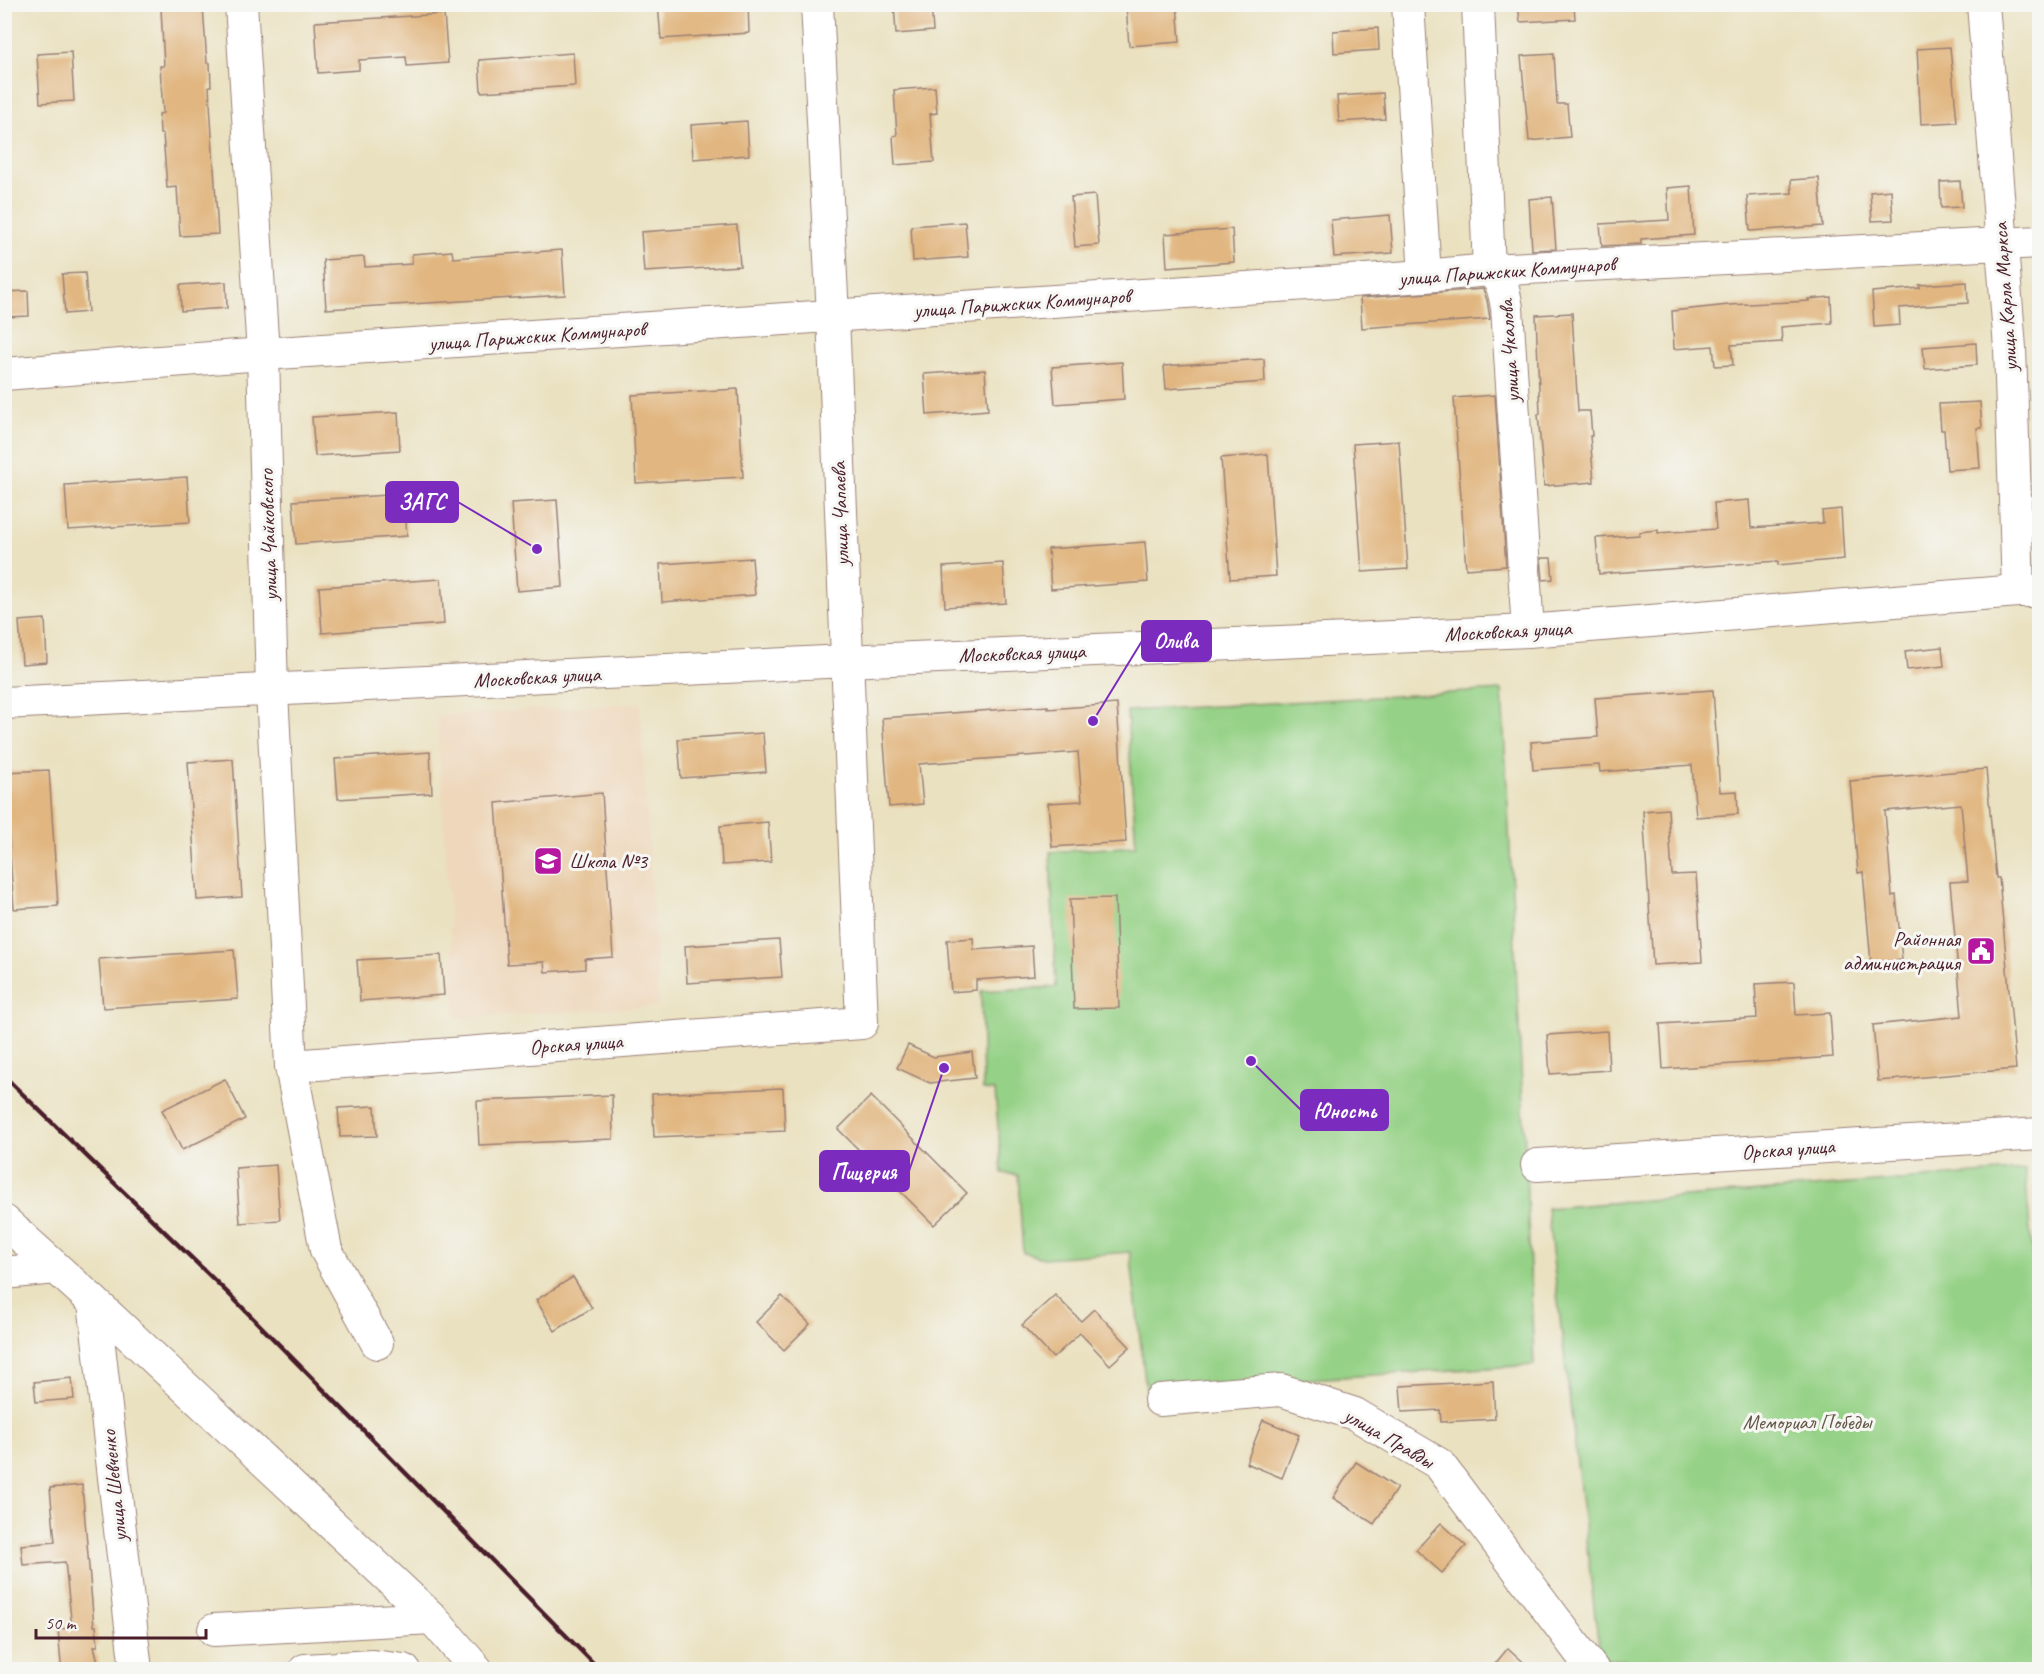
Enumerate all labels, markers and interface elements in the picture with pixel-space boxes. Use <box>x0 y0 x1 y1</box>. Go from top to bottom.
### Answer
street label: улица Карла Маркса <box>1987 220 2023 374</box>
street label: улица Парижских Коммунаров <box>1396 250 1621 292</box>
street label: улица Парижских Коммунаров <box>911 282 1136 324</box>
street label: улица Чкалова <box>1492 296 1526 405</box>
street label: улица Парижских Коммунаров <box>426 315 651 357</box>
street label: улица Чапаева <box>825 460 855 569</box>
street label: улица Чайковского <box>253 467 283 603</box>
callout: ЗАГС <box>386 482 458 522</box>
text: ЗАГС <box>398 488 448 516</box>
street label: Московская улица <box>1444 615 1574 647</box>
callout: Олива <box>1142 621 1211 661</box>
text: Олива <box>1154 627 1200 655</box>
street label: Московская улица <box>958 638 1088 668</box>
street label: Московская улица <box>473 661 603 693</box>
school or university icon: Школа №3 <box>532 845 564 877</box>
place label: Школа №3 <box>569 848 649 874</box>
place label: Районная администрация <box>1843 926 1962 976</box>
public building icon: Районная администрация <box>1965 935 1997 967</box>
street label: Орская улица <box>529 1028 625 1060</box>
callout: Юность <box>1301 1090 1388 1130</box>
text: Юность <box>1314 1097 1378 1125</box>
street label: Орская улица <box>1741 1133 1837 1165</box>
callout: Пицерия <box>820 1151 909 1191</box>
text: Пицерия <box>831 1158 898 1186</box>
street label: улица Правды <box>1338 1401 1440 1475</box>
park label: Мемориал Победы <box>1743 1409 1873 1435</box>
street label: улица Шевченко <box>95 1427 133 1545</box>
scale bar <box>36 1602 206 1640</box>
text: 50 m <box>45 1612 78 1634</box>

